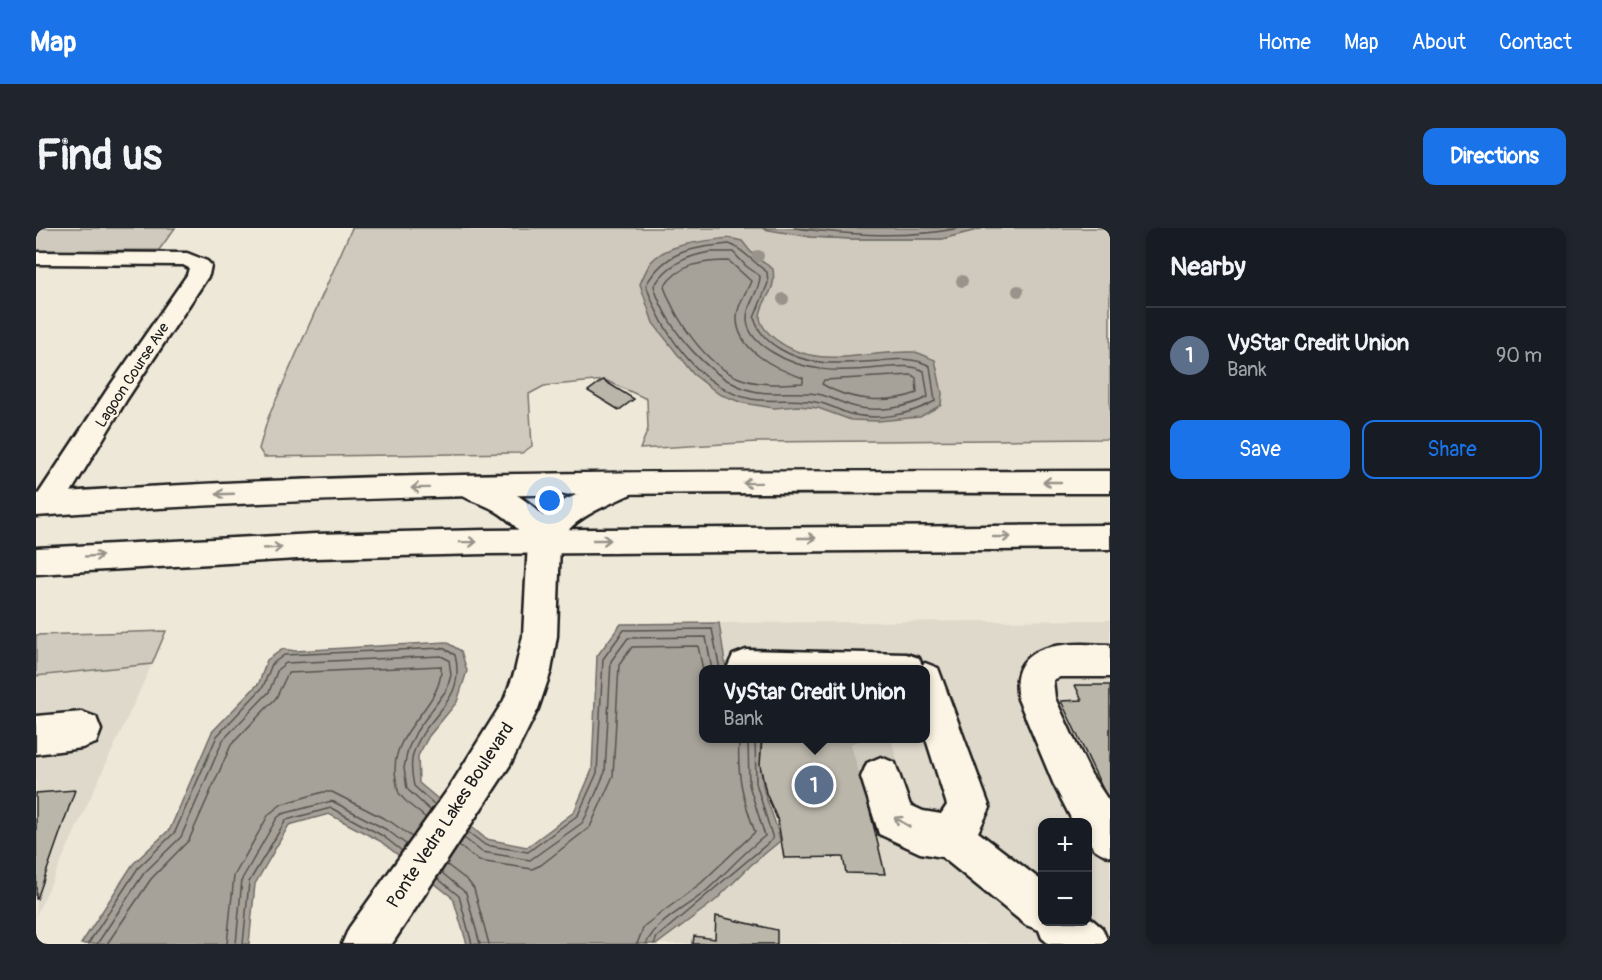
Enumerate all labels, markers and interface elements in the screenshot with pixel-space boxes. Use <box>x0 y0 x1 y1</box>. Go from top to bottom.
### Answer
text: Map <box>30 25 76 60</box>
text: Home <box>1258 29 1311 56</box>
text: Map <box>1344 29 1379 56</box>
text: About <box>1412 29 1466 56</box>
text: Contact <box>1499 29 1572 56</box>
button: Directions <box>1423 128 1566 185</box>
text: Find us <box>36 130 162 182</box>
text: Nearby <box>1170 251 1246 283</box>
street label: Lagoon Course Ave <box>91 319 174 431</box>
text: VyStar Credit Union <box>1227 329 1409 357</box>
text: 1 <box>1186 343 1193 368</box>
text: 90 m <box>1496 343 1542 368</box>
text: Bank <box>1227 357 1267 382</box>
button: Save <box>1170 420 1350 479</box>
button: Share <box>1362 420 1542 479</box>
one-way arrow <box>1042 476 1062 488</box>
one-way arrow <box>743 477 763 489</box>
one-way arrow <box>410 482 430 493</box>
your location <box>535 486 564 515</box>
one-way arrow <box>216 489 236 500</box>
one-way arrow <box>991 531 1011 543</box>
one-way arrow <box>796 532 816 544</box>
one-way arrow <box>592 534 612 546</box>
one-way arrow <box>458 536 478 548</box>
one-way arrow <box>263 542 283 553</box>
one-way arrow <box>84 551 104 562</box>
popup <box>699 665 930 743</box>
text: VyStar Credit Union <box>723 678 906 706</box>
text: Bank <box>723 706 763 731</box>
street label: Ponte Vedra Lakes Boulevard <box>382 718 519 912</box>
pin: 1 <box>794 762 834 808</box>
one-way arrow <box>894 816 911 829</box>
map controls <box>1038 818 1092 926</box>
button: + <box>1038 818 1092 872</box>
button: − <box>1038 872 1092 926</box>

